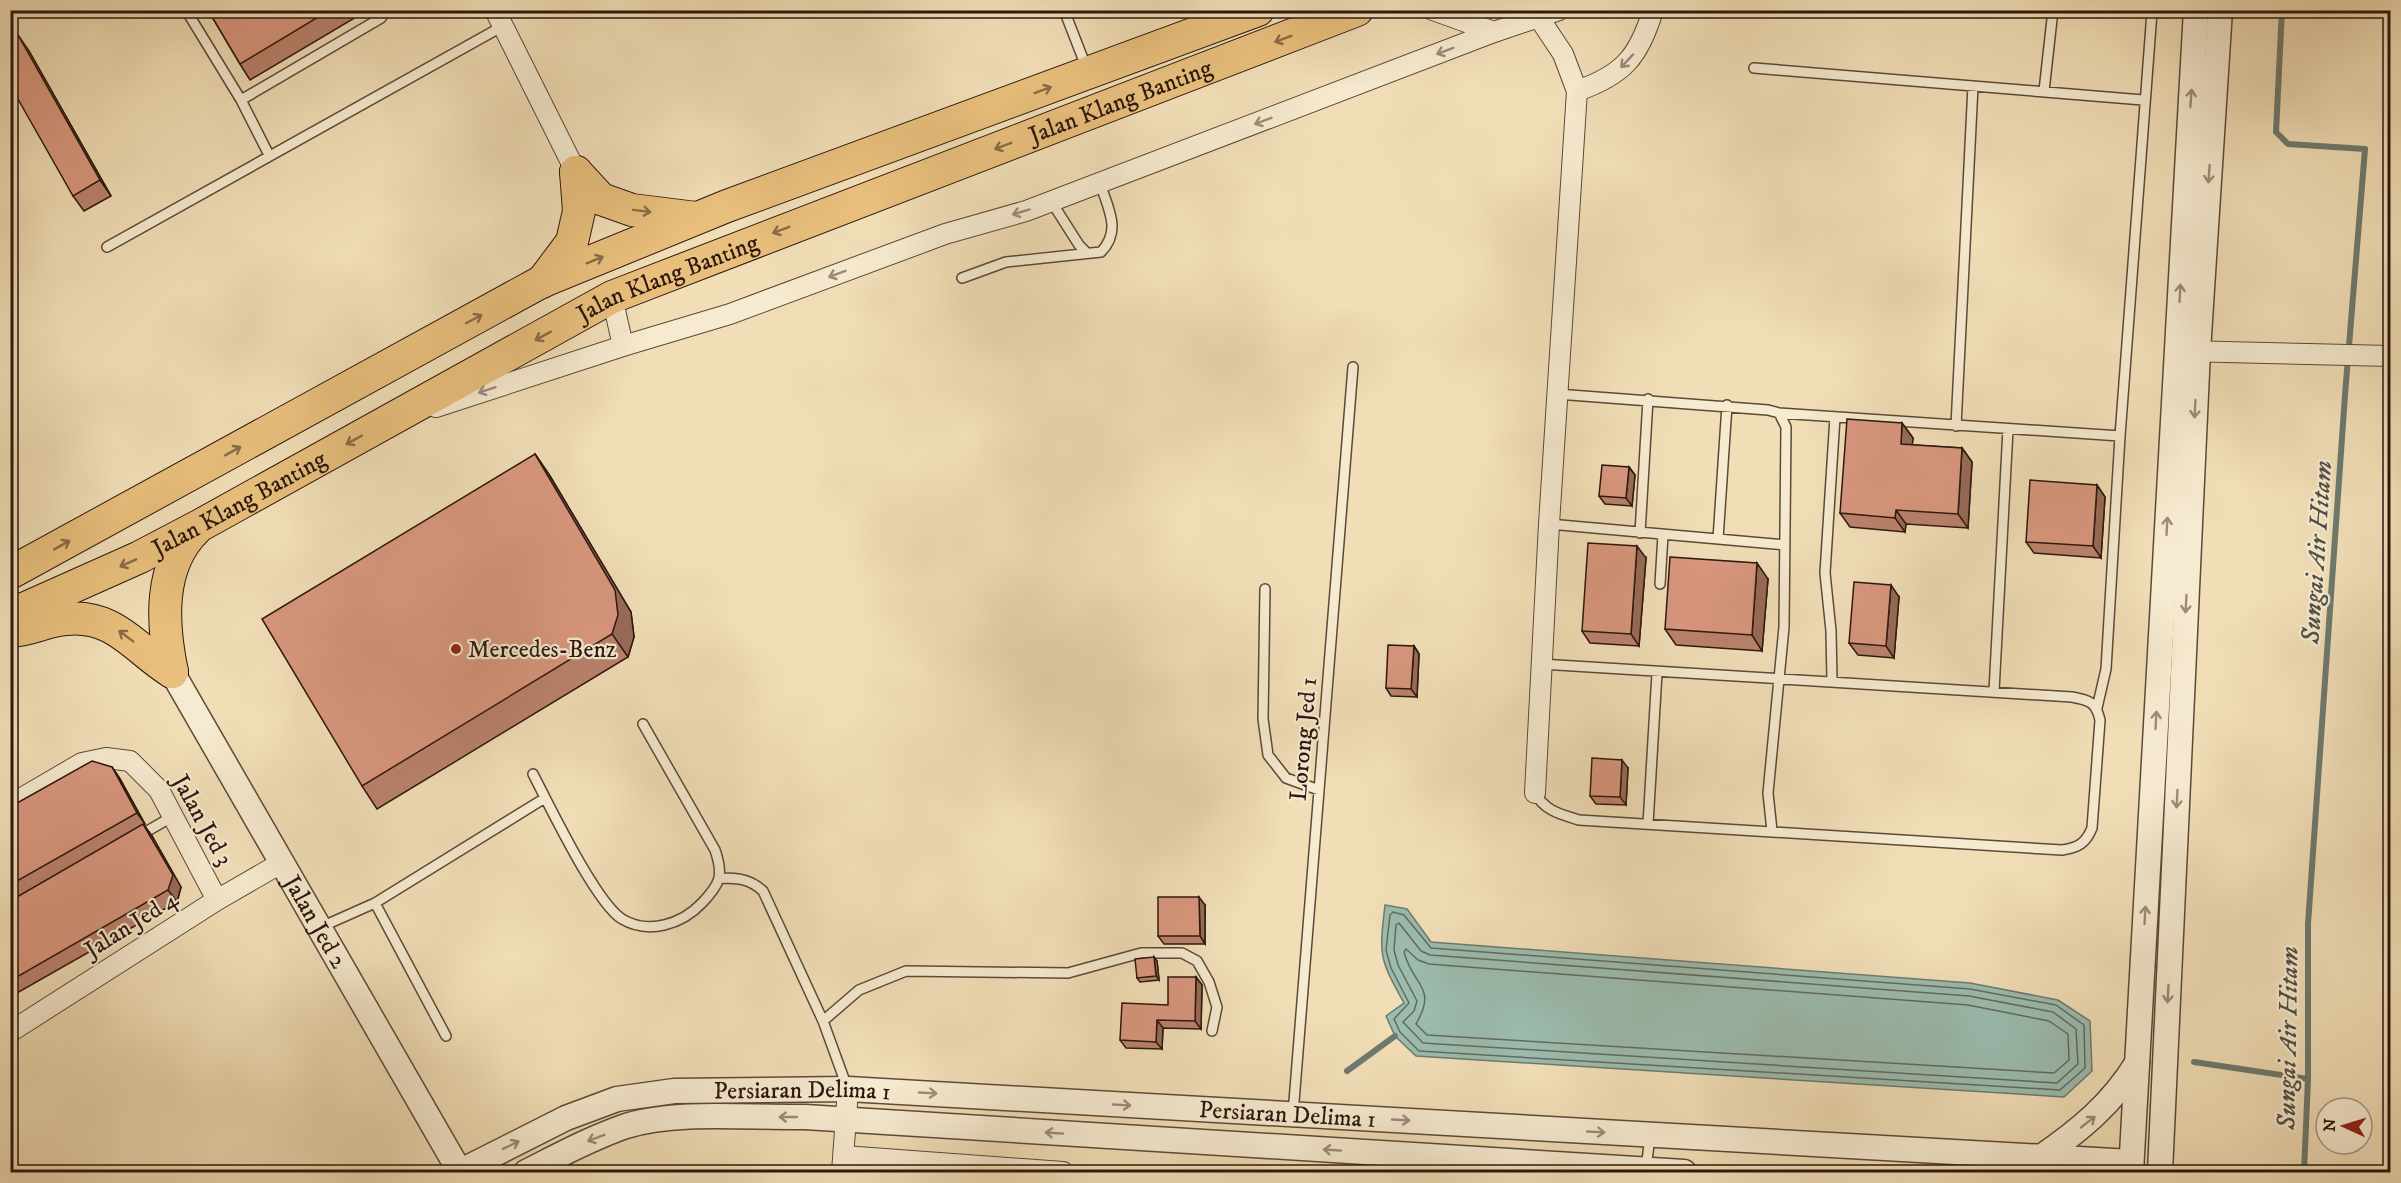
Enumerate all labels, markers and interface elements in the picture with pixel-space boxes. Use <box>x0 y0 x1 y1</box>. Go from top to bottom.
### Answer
one-way arrow <box>1274 34 1293 45</box>
one-way arrow <box>1436 46 1454 57</box>
street label: Jalan Klang Banting <box>1023 53 1217 152</box>
one-way arrow <box>1620 54 1634 69</box>
one-way arrow <box>1033 84 1052 95</box>
one-way arrow <box>2185 88 2196 108</box>
one-way arrow <box>1254 116 1273 127</box>
one-way arrow <box>994 141 1013 152</box>
one-way arrow <box>2204 163 2215 183</box>
one-way arrow <box>632 206 652 217</box>
one-way arrow <box>1012 207 1031 218</box>
one-way arrow <box>773 225 791 236</box>
street label: Jalan Klang Banting <box>570 228 763 331</box>
one-way arrow <box>586 254 604 265</box>
one-way arrow <box>828 269 846 280</box>
one-way arrow <box>2175 283 2186 303</box>
one-way arrow <box>464 313 482 324</box>
one-way arrow <box>535 330 552 342</box>
one-way arrow <box>478 386 497 397</box>
one-way arrow <box>2190 399 2201 419</box>
one-way arrow <box>345 435 363 446</box>
street label: Jalan Klang Banting <box>146 444 332 565</box>
one-way arrow <box>224 445 241 457</box>
water label: Sungai Air Hitam <box>2295 459 2340 646</box>
one-way arrow <box>2162 516 2173 536</box>
one-way arrow <box>53 539 70 551</box>
one-way arrow <box>119 558 137 569</box>
one-way arrow <box>2181 594 2192 613</box>
one-way arrow <box>118 630 134 643</box>
place label: Mercedes-Benz <box>468 635 617 665</box>
marker: Mercedes-Benz <box>449 642 463 656</box>
street label: Lorong Jed 1 <box>1284 676 1324 802</box>
one-way arrow <box>2151 711 2162 731</box>
street label: Jalan Jed 3 <box>164 768 239 871</box>
one-way arrow <box>2172 788 2183 808</box>
street label: Jalan Jed 2 <box>275 868 354 974</box>
street label: Jalan Jed 4 <box>78 884 185 966</box>
one-way arrow <box>2140 906 2151 926</box>
water label: Sungai Air Hitam <box>2270 946 2307 1131</box>
one-way arrow <box>2163 983 2174 1003</box>
street label: Persiaran Delima 1 <box>713 1075 891 1107</box>
one-way arrow <box>917 1088 937 1099</box>
street label: Persiaran Delima 1 <box>1198 1095 1377 1135</box>
north arrow <box>2314 1096 2374 1156</box>
one-way arrow <box>1112 1099 1132 1110</box>
one-way arrow <box>778 1111 798 1123</box>
one-way arrow <box>1390 1115 1410 1126</box>
one-way arrow <box>2080 1116 2096 1129</box>
text: N <box>2320 1118 2340 1132</box>
one-way arrow <box>1585 1126 1605 1137</box>
one-way arrow <box>1045 1127 1064 1138</box>
one-way arrow <box>587 1133 605 1144</box>
one-way arrow <box>501 1138 519 1150</box>
one-way arrow <box>1323 1145 1343 1156</box>

